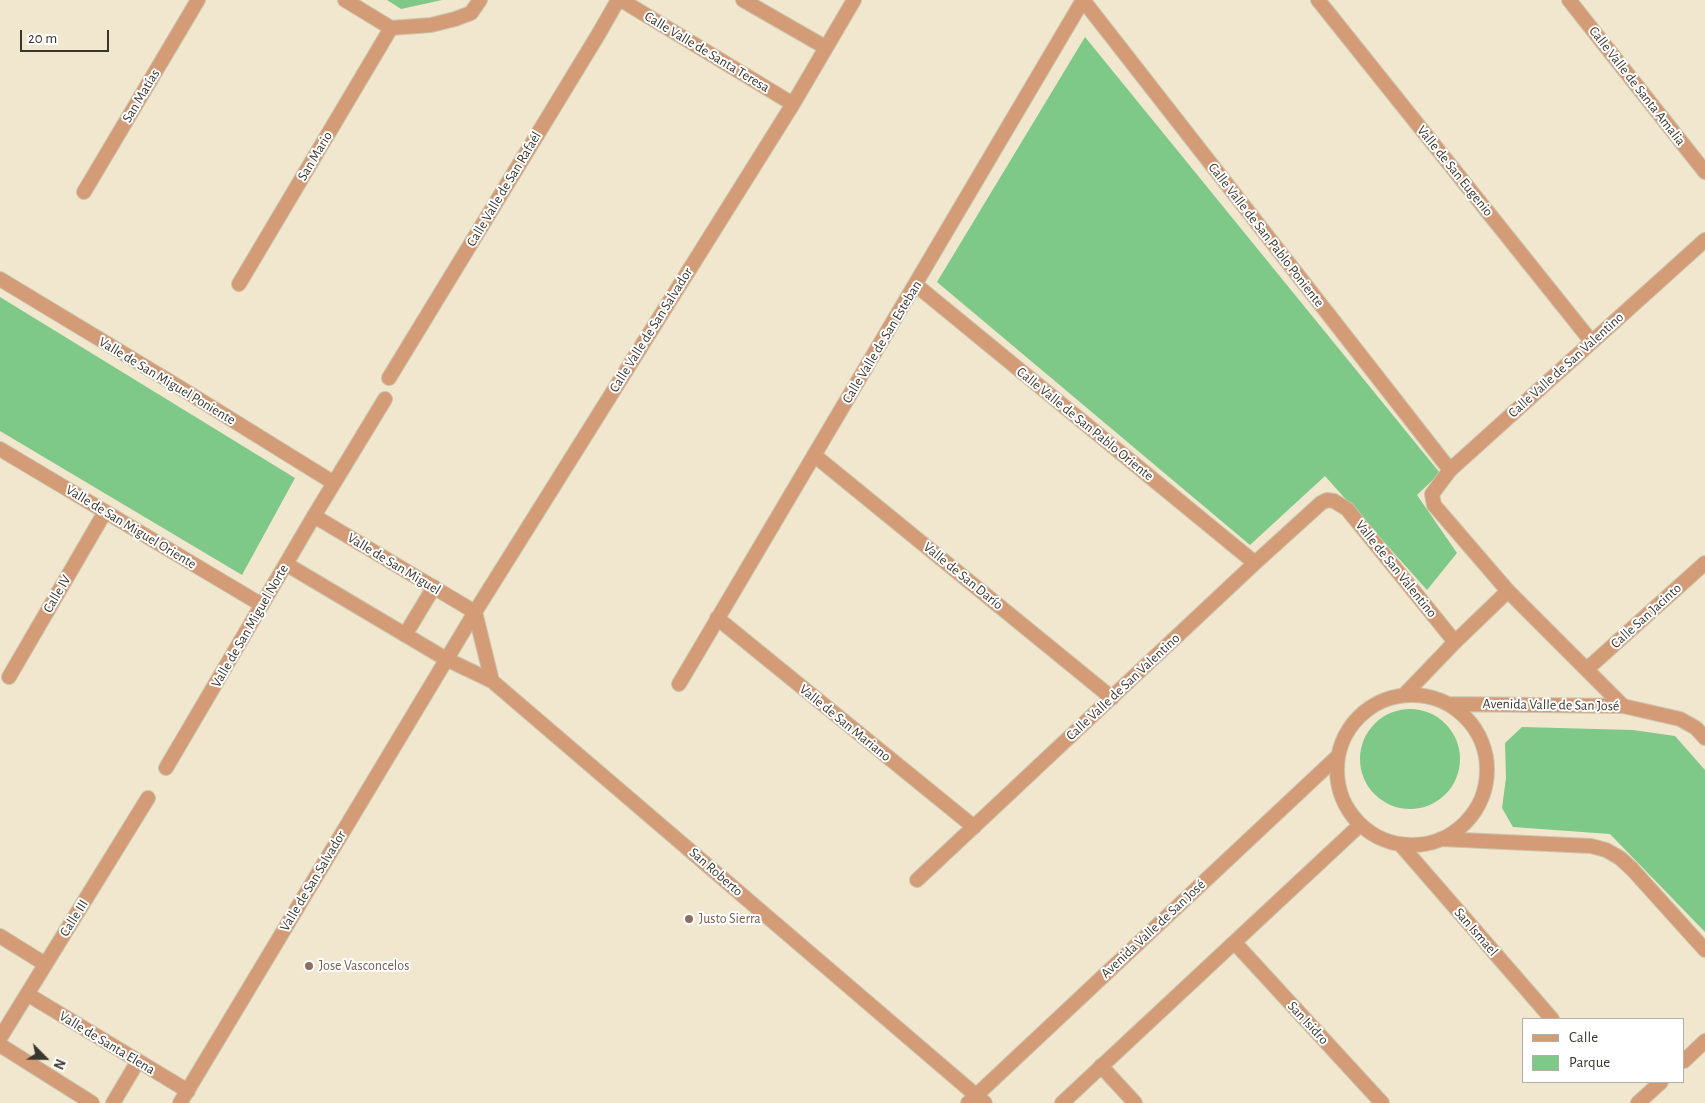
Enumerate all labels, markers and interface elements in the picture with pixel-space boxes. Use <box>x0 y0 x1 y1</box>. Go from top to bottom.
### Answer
street label: Calle Valle de Santa Teresa <box>641 8 773 96</box>
scale bar <box>22 20 111 52</box>
street label: Calle Valle de Santa Amalia <box>1585 23 1689 149</box>
text: 20 m <box>28 31 57 46</box>
street label: San Matías <box>119 66 163 126</box>
street label: Valle de San Eugenio <box>1413 122 1497 220</box>
street label: San Mario <box>294 128 336 184</box>
street label: Calle Valle de San Rafaél <box>463 128 545 250</box>
street label: Calle Valle de San Pablo Poniente <box>1204 159 1328 311</box>
street label: Calle Valle de San Salvador <box>606 265 696 395</box>
street label: Calle Valle de San Esteban <box>839 278 925 406</box>
street label: Calle Valle de San Valentino <box>1505 309 1627 421</box>
street label: Valle de San Miguel Poniente <box>96 333 238 429</box>
street label: Calle Valle de San Pablo Oriente <box>1013 364 1157 484</box>
street label: Valle de San Miguel Oriente <box>63 481 199 573</box>
street label: Valle de San Valentino <box>1352 517 1440 621</box>
street label: Valle de San Miguel <box>344 530 444 598</box>
street label: Valle de San Darío <box>920 539 1006 613</box>
street label: Valle de San Miguel Norte <box>208 561 292 691</box>
street label: Calle IV <box>40 572 74 616</box>
street label: Calle San Jacinto <box>1607 580 1685 652</box>
street label: Calle Valle de San Valentino <box>1063 630 1183 744</box>
street label: Valle de San Mariano <box>796 681 894 765</box>
street label: Avenida Valle de San José <box>1483 695 1619 715</box>
street label: Valle de San Salvador <box>276 828 350 934</box>
street label: San Roberto <box>686 844 746 900</box>
street label: Avenida Valle de San José <box>1097 876 1209 982</box>
street label: Calle III <box>56 896 92 940</box>
street label: San Ismael <box>1451 904 1501 960</box>
place label: Justo Sierra <box>699 911 761 927</box>
marker: Justo Sierra <box>683 913 695 925</box>
place label: Jose Vasconcelos <box>319 958 409 974</box>
marker: Jose Vasconcelos <box>303 960 315 972</box>
street label: San Isidro <box>1284 998 1332 1048</box>
street label: Valle de Santa Elena <box>56 1008 158 1078</box>
legend <box>1522 1018 1685 1083</box>
text: Calle <box>1569 1030 1598 1045</box>
north arrow <box>20 1033 70 1083</box>
text: Parque <box>1569 1055 1610 1070</box>
text: N <box>50 1057 67 1071</box>

